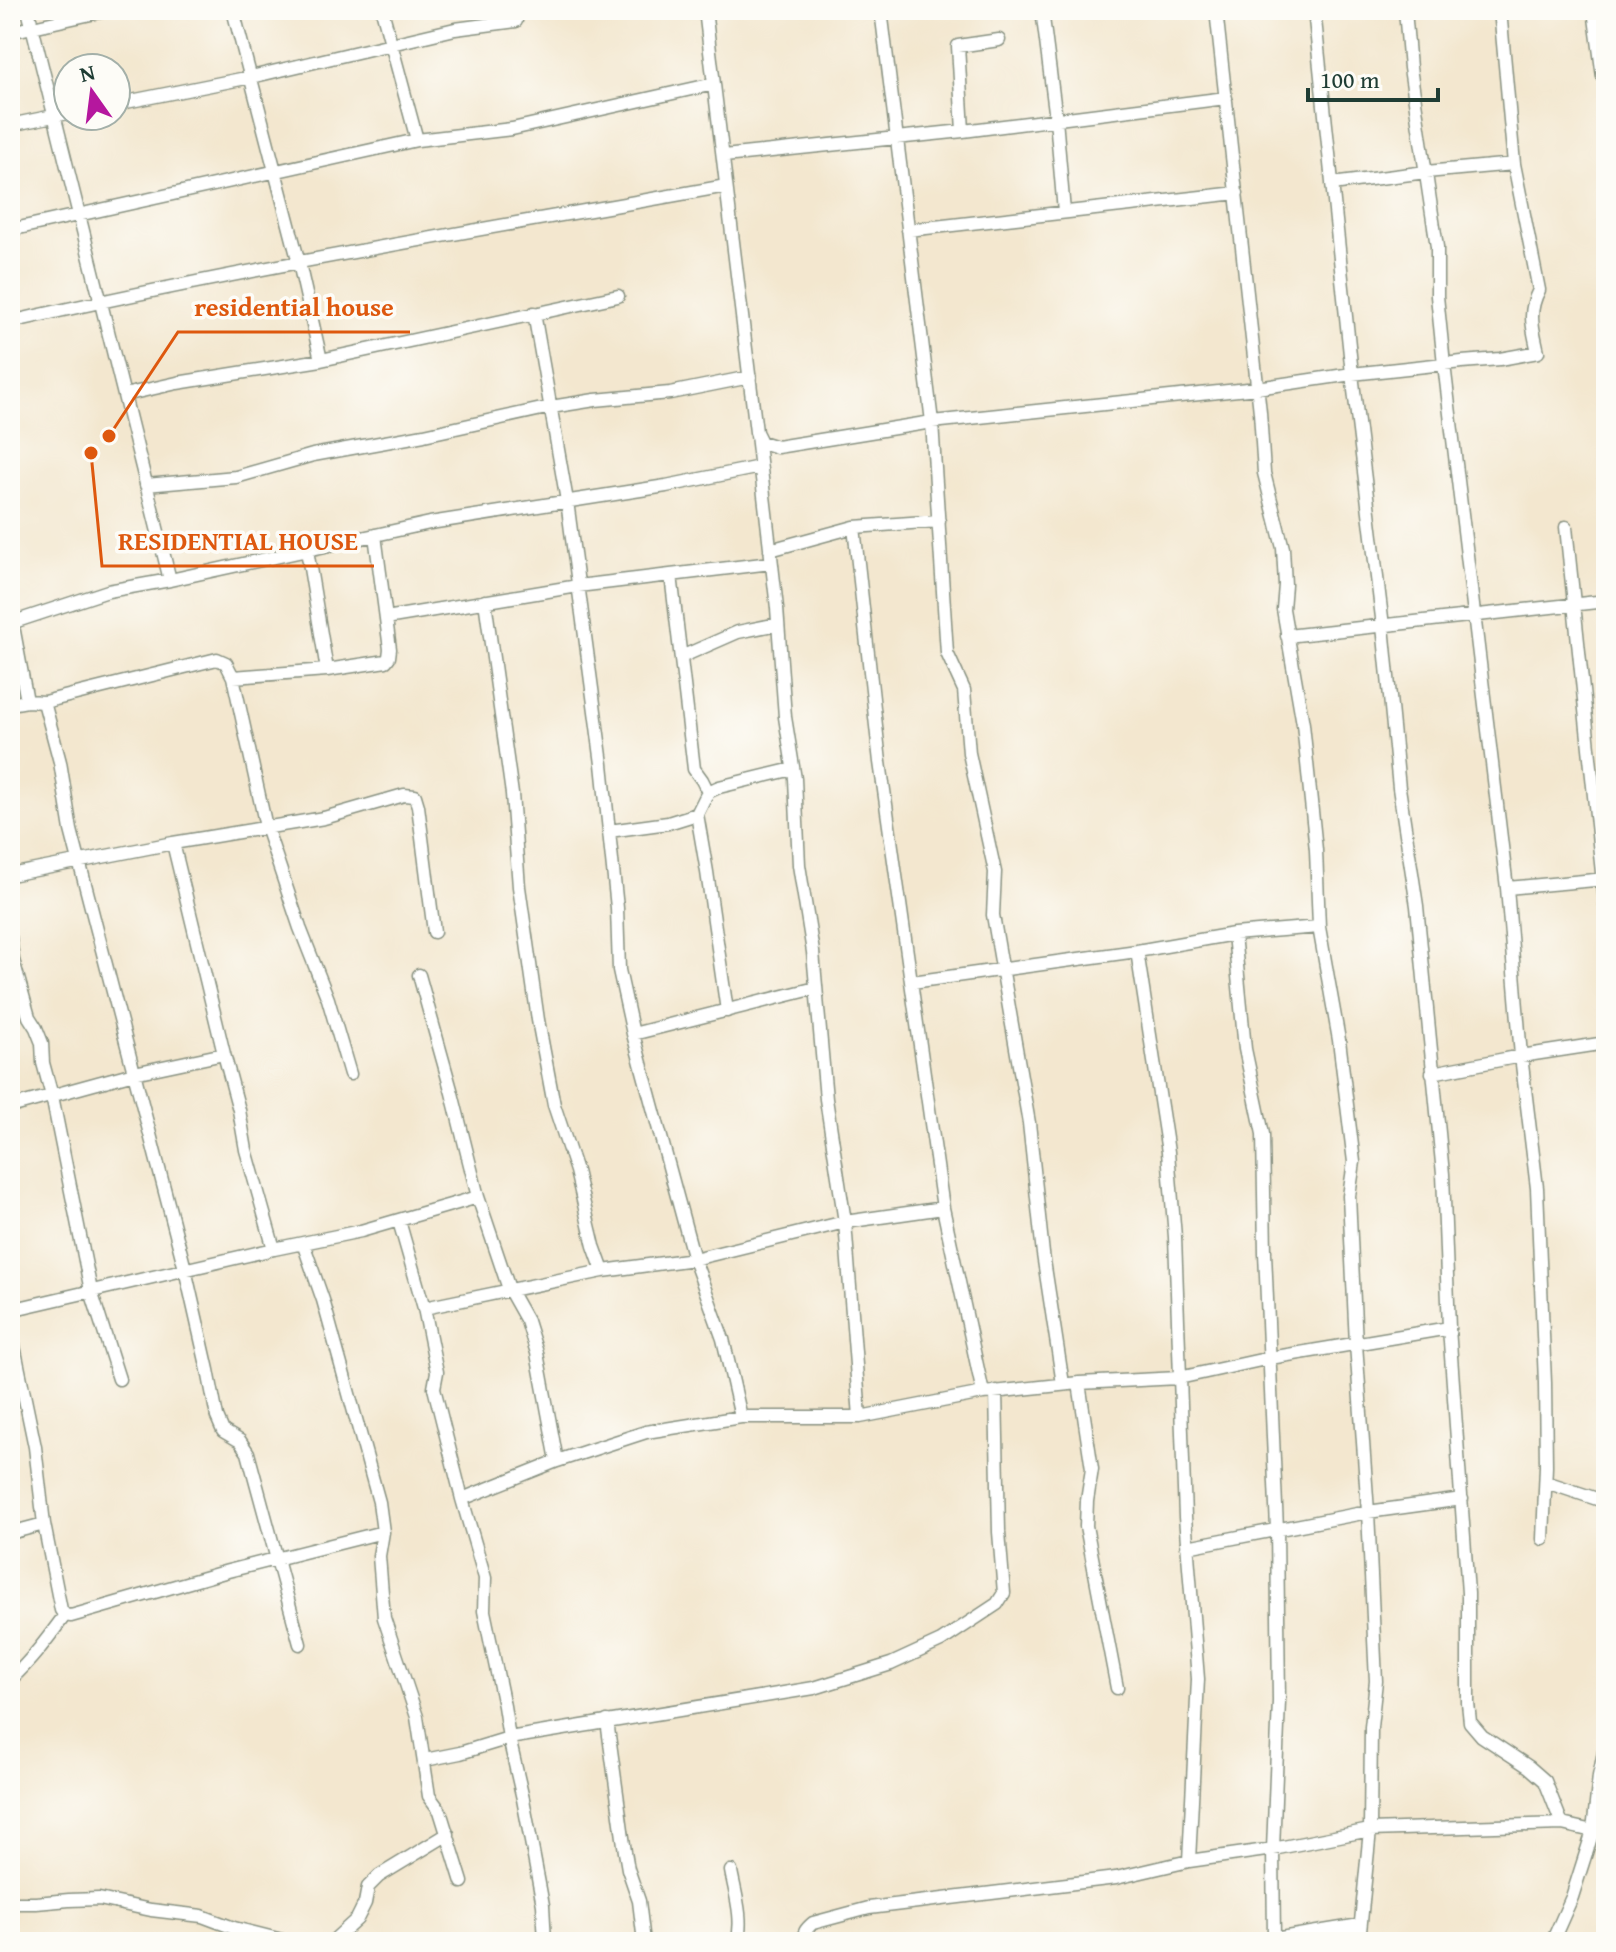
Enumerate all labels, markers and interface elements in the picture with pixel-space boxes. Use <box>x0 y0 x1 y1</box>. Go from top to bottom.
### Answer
north arrow <box>52 52 132 132</box>
scale bar <box>1308 52 1438 102</box>
text: N <box>76 55 98 90</box>
text: 100 m <box>1320 62 1380 97</box>
callout: residential house <box>178 282 410 332</box>
text: residential house <box>194 287 394 326</box>
callout: RESIDENTIAL HOUSE <box>102 516 374 566</box>
text: RESIDENTIAL HOUSE <box>118 521 358 560</box>

